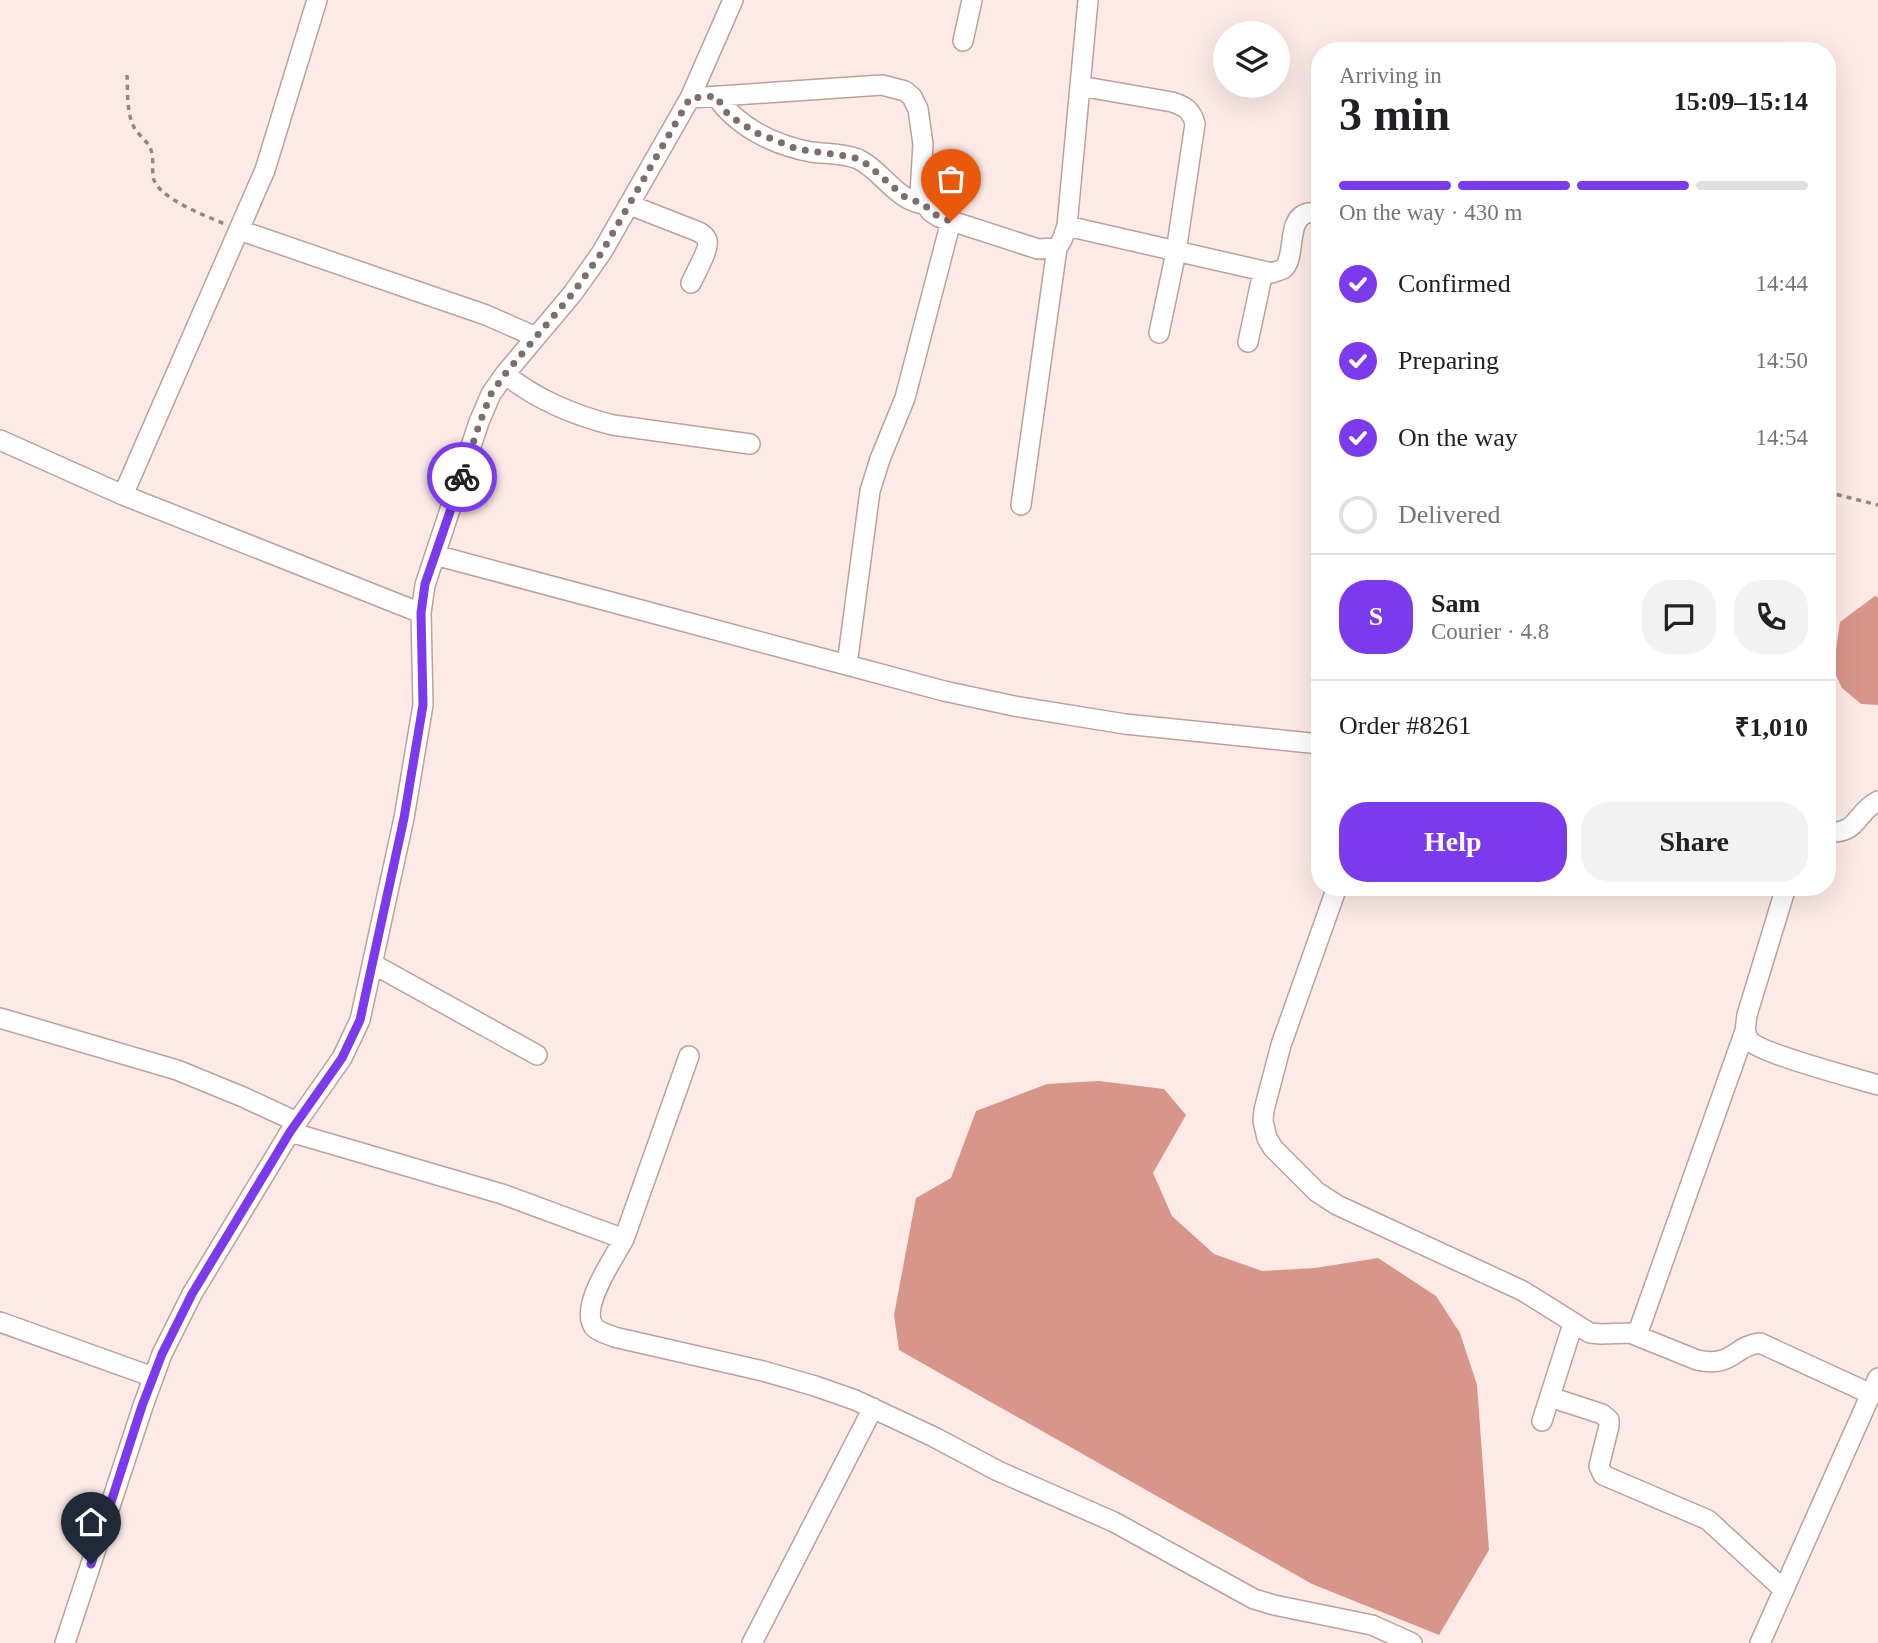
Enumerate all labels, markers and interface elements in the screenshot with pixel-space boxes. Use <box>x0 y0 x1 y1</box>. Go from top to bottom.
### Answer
map controls <box>1213 21 1290 98</box>
button: layers <box>1213 21 1290 98</box>
text: Arriving in <box>1339 63 1442 88</box>
text: 15:09–15:14 <box>1674 87 1808 116</box>
text: 3 min <box>1339 89 1450 140</box>
pin <box>921 149 981 221</box>
icon: bag <box>932 160 970 198</box>
text: On the way · 430 m <box>1339 200 1522 225</box>
icon: check <box>1339 265 1377 303</box>
text: Confirmed <box>1398 269 1511 298</box>
text: 14:44 <box>1756 271 1808 296</box>
icon: check <box>1339 342 1377 380</box>
text: Preparing <box>1398 346 1499 375</box>
text: 14:50 <box>1756 348 1808 373</box>
icon: check <box>1339 419 1377 457</box>
text: On the way <box>1398 423 1518 452</box>
text: 14:54 <box>1756 425 1808 450</box>
courier <box>427 442 497 512</box>
icon: bike <box>443 458 481 496</box>
text: Delivered <box>1398 500 1501 529</box>
button: chat <box>1642 580 1716 654</box>
button: phone <box>1734 580 1808 654</box>
text: Sam <box>1431 589 1480 618</box>
text: S <box>1369 602 1383 631</box>
text: Courier · 4.8 <box>1431 619 1549 644</box>
text: Order #8261 <box>1339 711 1471 740</box>
text: ₹1,010 <box>1735 713 1808 742</box>
button: Help <box>1339 802 1567 882</box>
button: Share <box>1581 802 1808 882</box>
pin <box>61 1492 121 1564</box>
icon: home <box>72 1503 110 1541</box>

